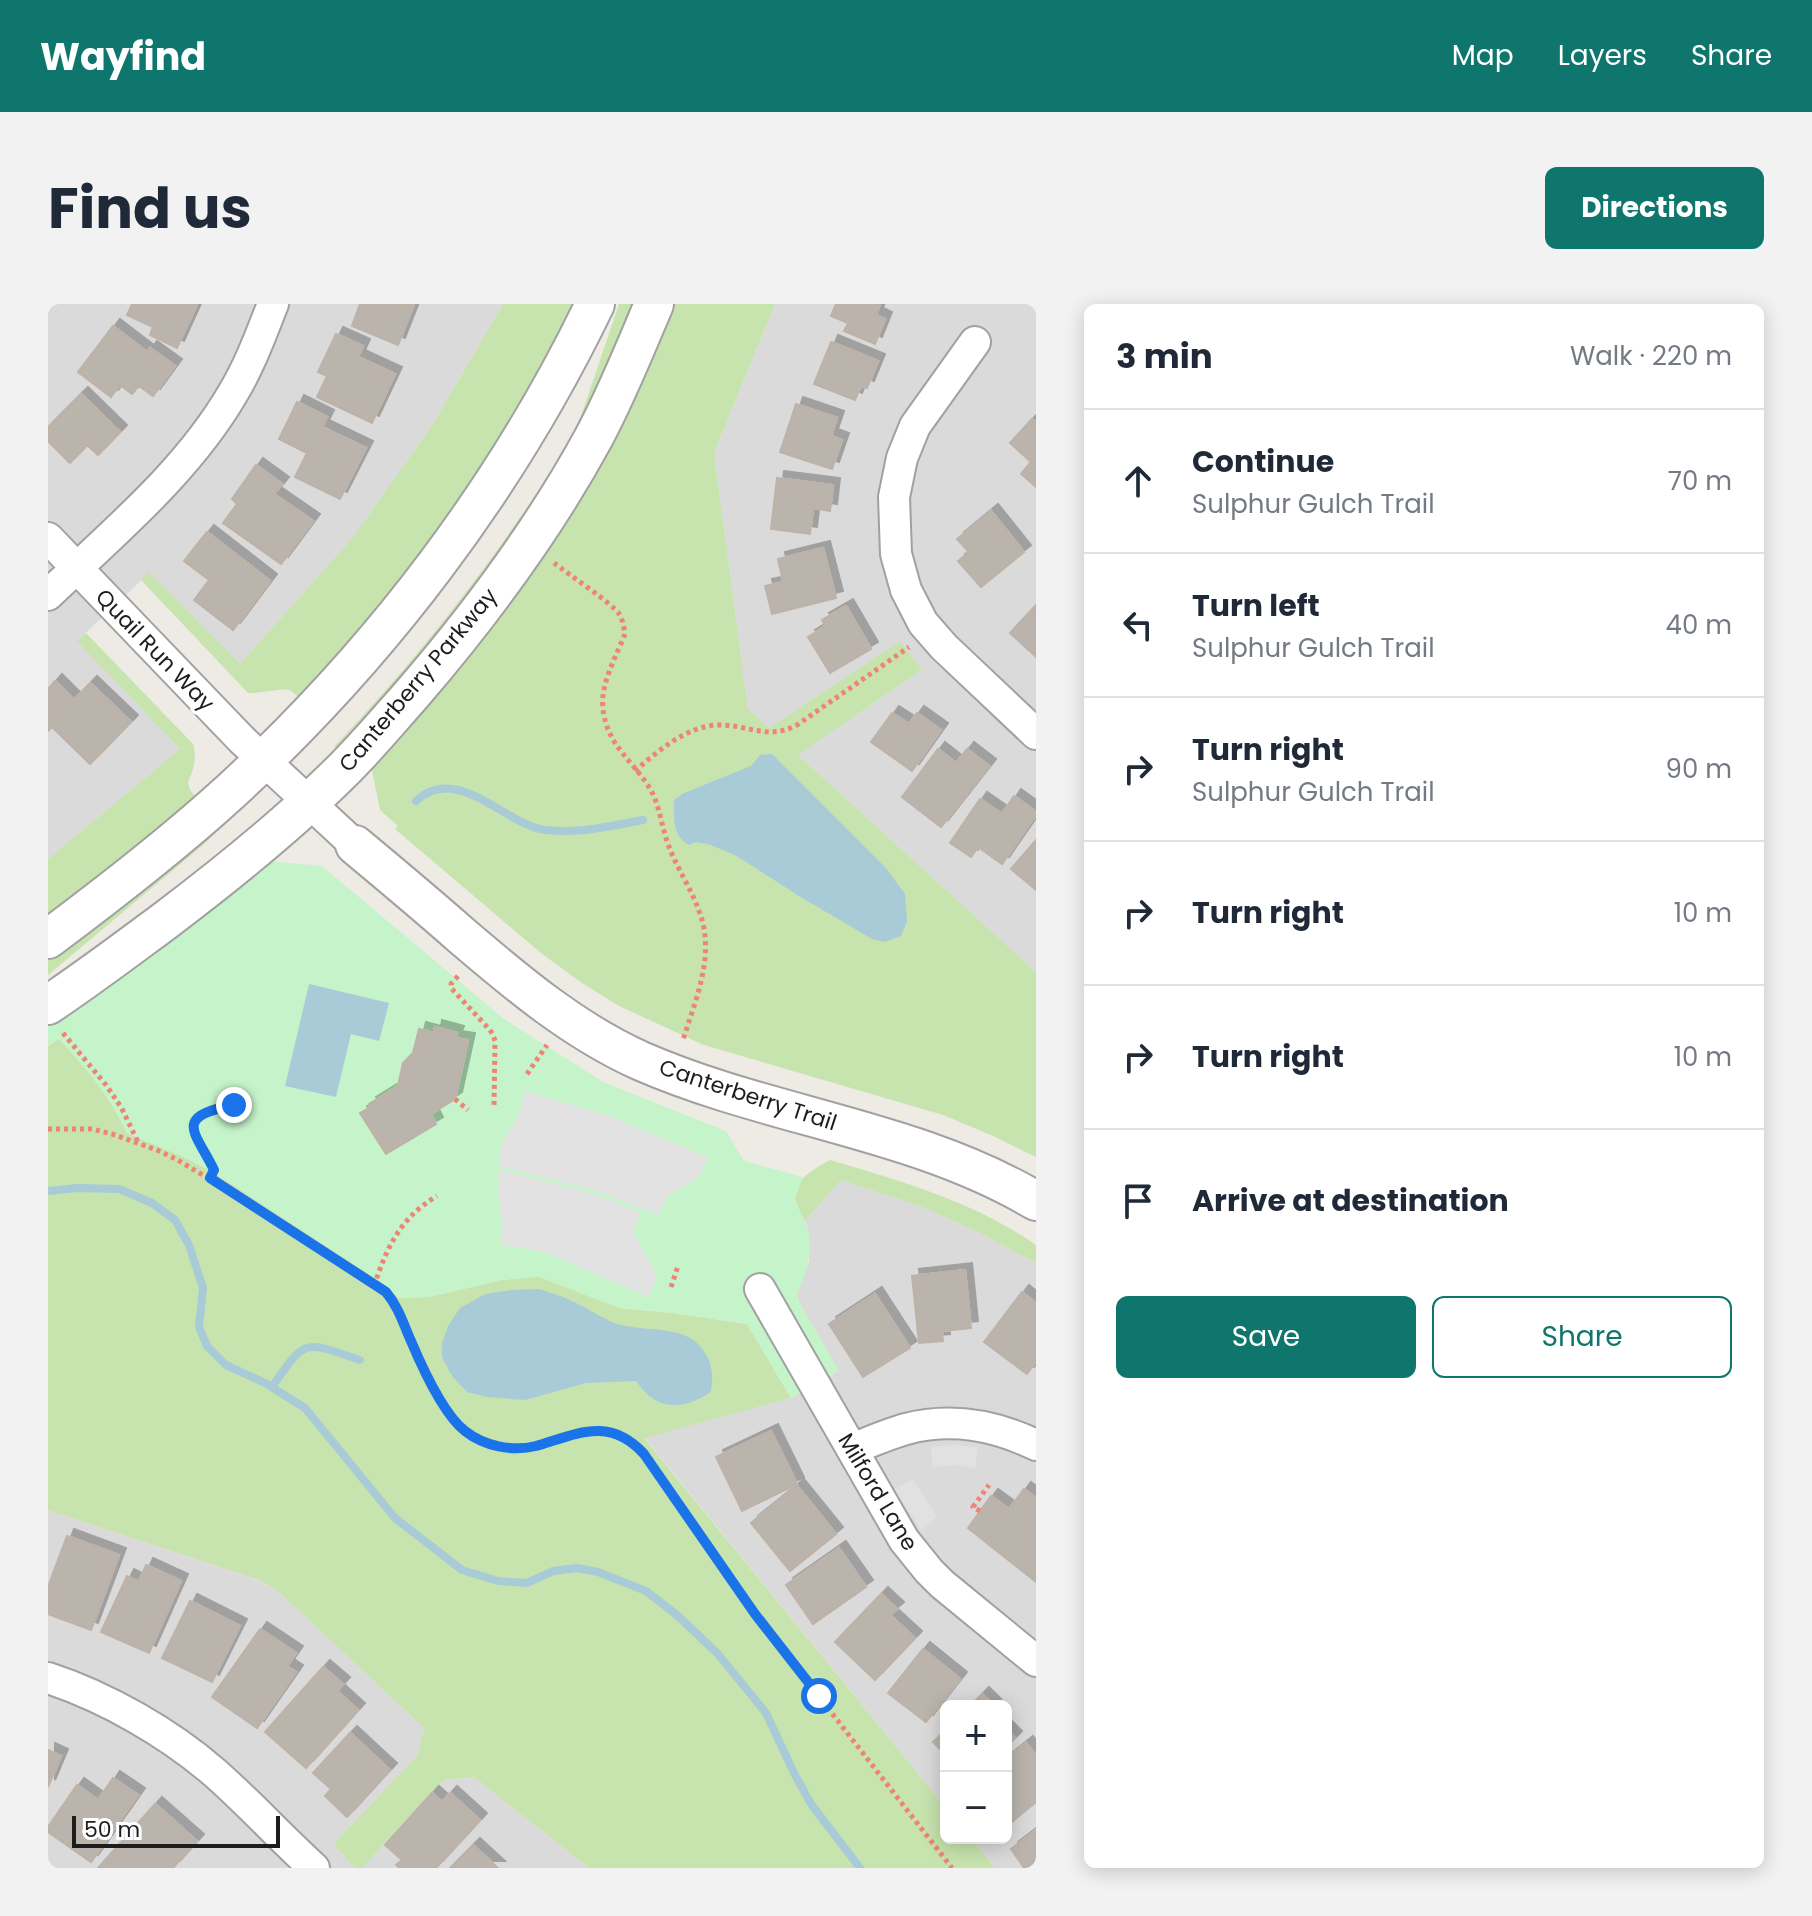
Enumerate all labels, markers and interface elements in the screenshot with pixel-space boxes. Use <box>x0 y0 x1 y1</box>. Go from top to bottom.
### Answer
text: Wayfind <box>40 30 206 83</box>
text: Map <box>1452 36 1514 75</box>
text: Layers <box>1558 36 1647 75</box>
text: Share <box>1691 36 1772 75</box>
button: Directions <box>1545 167 1764 249</box>
text: Find us <box>48 169 252 248</box>
text: 3 min <box>1116 332 1213 380</box>
text: Walk · 220 m <box>1570 338 1732 374</box>
text: Continue <box>1192 440 1334 483</box>
icon: ahead <box>1116 459 1160 503</box>
text: 70 m <box>1668 463 1732 499</box>
text: Sulphur Gulch Trail <box>1192 486 1435 522</box>
street label: Canterberry Parkway <box>332 581 505 779</box>
street label: Quail Run Way <box>89 582 222 718</box>
text: Turn left <box>1192 584 1320 627</box>
icon: left <box>1116 603 1160 647</box>
text: 40 m <box>1666 607 1732 643</box>
text: Sulphur Gulch Trail <box>1192 630 1435 666</box>
text: Turn right <box>1192 728 1344 771</box>
icon: right <box>1116 747 1160 791</box>
text: 90 m <box>1666 751 1732 787</box>
text: Sulphur Gulch Trail <box>1192 774 1435 810</box>
icon: right <box>1116 891 1160 935</box>
text: Turn right <box>1192 891 1344 934</box>
text: 10 m <box>1674 895 1732 931</box>
icon: right <box>1116 1035 1160 1079</box>
text: Turn right <box>1192 1035 1344 1078</box>
text: 10 m <box>1674 1039 1732 1075</box>
street label: Canterberry Trail <box>655 1052 841 1138</box>
route end <box>216 1087 252 1123</box>
icon: arrive <box>1116 1179 1160 1223</box>
text: Arrive at destination <box>1192 1179 1509 1222</box>
button: Save <box>1116 1296 1416 1378</box>
button: Share <box>1432 1296 1732 1378</box>
street label: Milford Lane <box>831 1427 925 1557</box>
route start <box>801 1678 837 1714</box>
map controls <box>940 1700 1012 1844</box>
button: + <box>940 1700 1012 1772</box>
button: − <box>940 1772 1012 1844</box>
scale bar <box>72 1812 280 1848</box>
text: 50 m <box>84 1814 140 1845</box>

